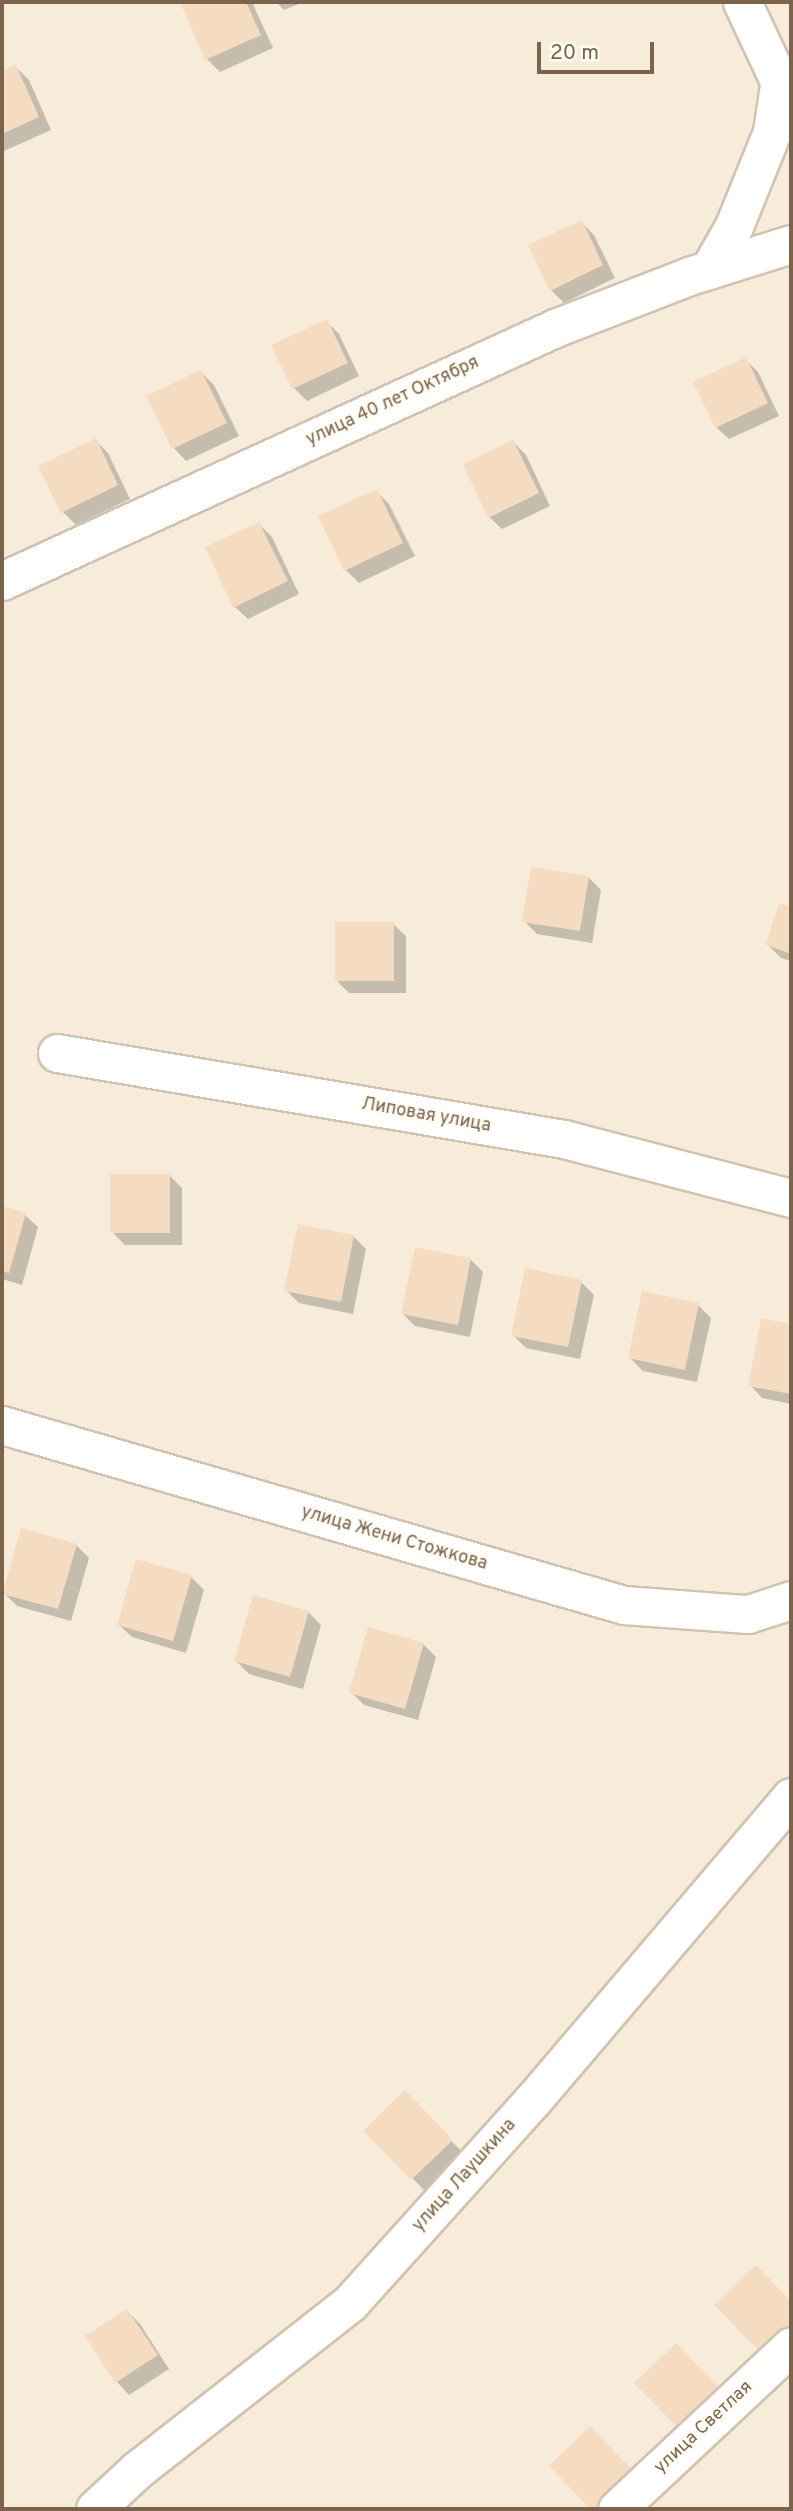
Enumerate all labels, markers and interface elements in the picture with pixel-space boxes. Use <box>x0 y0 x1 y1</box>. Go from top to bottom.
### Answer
scale bar <box>541 28 658 72</box>
text: 20 m <box>550 40 599 67</box>
street label: улица 40 лет Октября <box>303 352 483 452</box>
street label: Липовая улица <box>360 1094 492 1138</box>
street label: улица Жени Стожкова <box>298 1502 490 1576</box>
street label: улица Лаушкина <box>409 2115 521 2237</box>
street label: улица Светлая <box>650 2377 758 2479</box>

